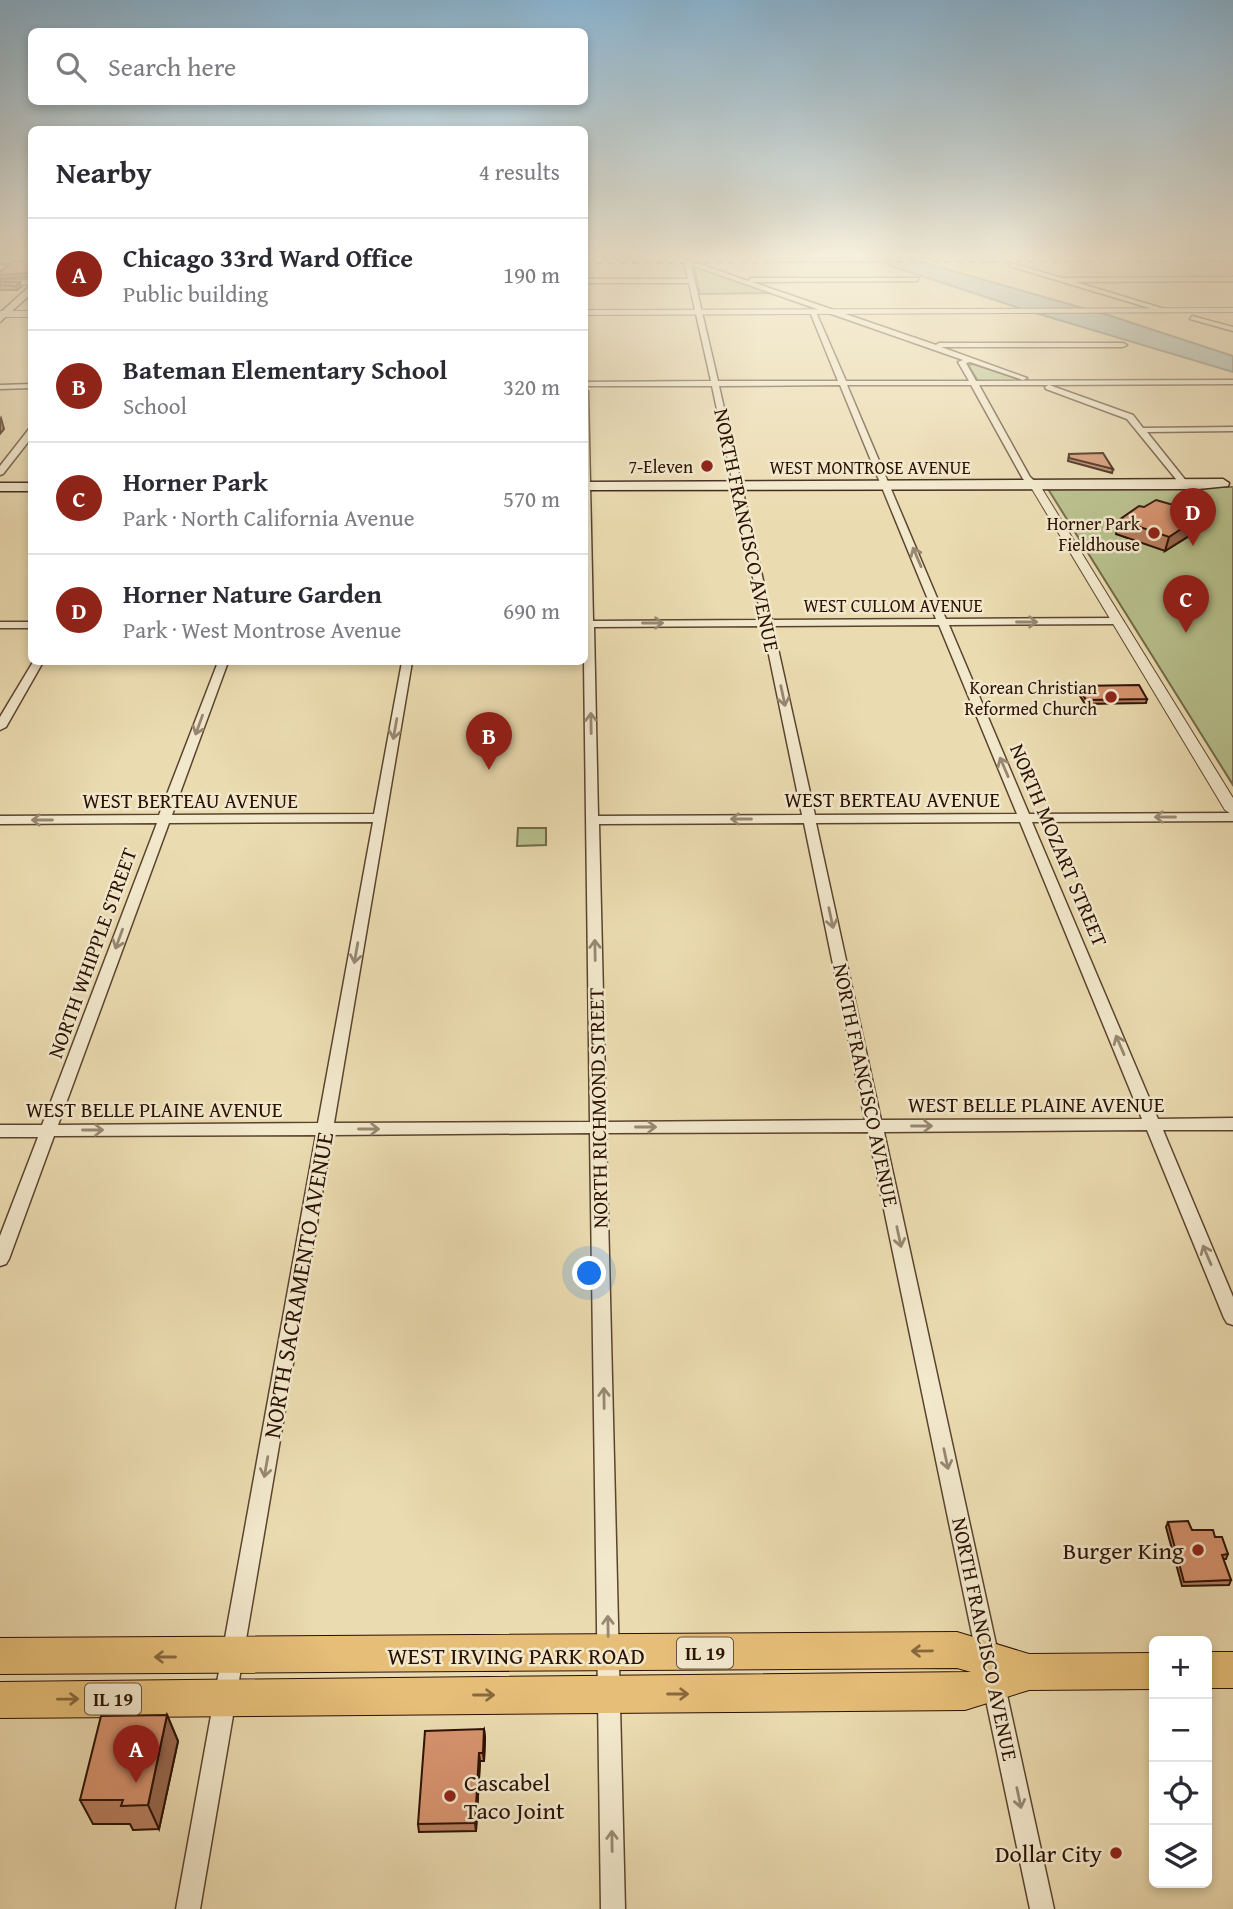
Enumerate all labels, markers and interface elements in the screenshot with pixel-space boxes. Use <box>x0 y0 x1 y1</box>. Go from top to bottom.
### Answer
search box <box>28 28 588 105</box>
text: Search here <box>108 47 236 86</box>
icon: search <box>52 48 90 86</box>
text: Nearby <box>56 150 152 194</box>
text: 4 results <box>479 155 560 188</box>
text: Chicago 33rd Ward Office <box>123 238 413 277</box>
text: A <box>72 258 86 291</box>
text: 190 m <box>503 258 560 291</box>
text: Public building <box>123 277 268 310</box>
text: Bateman Elementary School <box>123 350 447 389</box>
text: B <box>72 370 86 403</box>
text: 320 m <box>503 370 560 403</box>
text: School <box>123 389 187 422</box>
street label: NORTH FRANCISCO AVENUE <box>706 406 788 655</box>
place label: 7-Eleven <box>628 453 693 480</box>
street label: WEST MONTROSE AVENUE <box>769 454 971 481</box>
marker: 7-Eleven <box>699 458 715 474</box>
text: Horner Park <box>123 462 268 501</box>
text: C <box>72 482 86 515</box>
text: 570 m <box>503 482 560 515</box>
pin: D <box>1170 488 1216 546</box>
text: Park · North California Avenue <box>123 501 415 534</box>
place label: Horner Park Fieldhouse <box>1047 510 1141 558</box>
marker: Horner Park Fieldhouse <box>1146 525 1162 541</box>
one-way arrow <box>909 546 922 568</box>
text: Horner Nature Garden <box>123 574 382 613</box>
pin: C <box>1163 575 1209 633</box>
street label: WEST CULLOM AVENUE <box>803 592 983 619</box>
text: D <box>72 594 86 627</box>
text: 690 m <box>503 594 560 627</box>
text: Park · West Montrose Avenue <box>123 613 401 646</box>
one-way arrow <box>1015 615 1038 629</box>
one-way arrow <box>641 616 664 630</box>
place label: Korean Christian Reformed Church <box>965 674 1097 722</box>
one-way arrow <box>777 684 791 707</box>
marker: Korean Christian Reformed Church <box>1103 689 1119 705</box>
pin: B <box>466 712 512 770</box>
one-way arrow <box>584 712 598 735</box>
one-way arrow <box>192 714 204 736</box>
one-way arrow <box>388 717 401 740</box>
street label: NORTH MOZART STREET <box>1002 739 1116 951</box>
one-way arrow <box>997 757 1010 778</box>
street label: WEST BERTEAU AVENUE <box>784 784 1000 815</box>
street label: WEST BERTEAU AVENUE <box>82 785 298 816</box>
one-way arrow <box>1154 810 1177 824</box>
one-way arrow <box>30 813 53 827</box>
one-way arrow <box>730 813 753 826</box>
street label: NORTH WHIPPLE STREET <box>39 843 145 1063</box>
one-way arrow <box>824 906 838 929</box>
one-way arrow <box>112 927 125 949</box>
one-way arrow <box>589 939 602 962</box>
one-way arrow <box>349 941 362 964</box>
street label: NORTH FRANCISCO AVENUE <box>825 961 907 1210</box>
street label: NORTH RICHMOND STREET <box>580 987 616 1229</box>
one-way arrow <box>1112 1034 1125 1056</box>
street label: WEST BELLE PLAINE AVENUE <box>908 1089 1165 1120</box>
street label: WEST BELLE PLAINE AVENUE <box>26 1094 283 1125</box>
one-way arrow <box>910 1119 933 1133</box>
one-way arrow <box>634 1120 657 1134</box>
one-way arrow <box>357 1122 380 1136</box>
one-way arrow <box>81 1123 104 1137</box>
street label: NORTH SACRAMENTO AVENUE <box>254 1129 342 1441</box>
one-way arrow <box>892 1225 906 1248</box>
one-way arrow <box>1200 1244 1213 1266</box>
your location <box>572 1256 606 1290</box>
one-way arrow <box>597 1387 611 1410</box>
one-way arrow <box>940 1447 953 1470</box>
one-way arrow <box>259 1455 272 1478</box>
street label: NORTH FRANCISCO AVENUE <box>944 1515 1026 1764</box>
place label: Burger King <box>1063 1533 1184 1568</box>
marker: Burger King <box>1190 1542 1206 1558</box>
one-way arrow <box>602 1615 615 1638</box>
map controls <box>1149 1636 1212 1888</box>
button: + <box>1149 1636 1212 1699</box>
street label: WEST IRVING PARK ROAD <box>387 1638 645 1673</box>
road number: IL 19 <box>677 1638 733 1668</box>
one-way arrow <box>910 1644 933 1658</box>
one-way arrow <box>153 1650 176 1664</box>
road number: IL 19 <box>85 1684 141 1714</box>
one-way arrow <box>666 1687 689 1701</box>
one-way arrow <box>472 1688 495 1702</box>
one-way arrow <box>56 1692 79 1706</box>
button: − <box>1149 1699 1212 1762</box>
pin: A <box>113 1725 159 1783</box>
button: locate <box>1149 1762 1212 1825</box>
place label: Cascabel Taco Joint <box>464 1765 565 1828</box>
one-way arrow <box>1012 1786 1026 1809</box>
marker: Cascabel Taco Joint <box>442 1788 458 1804</box>
button: layers <box>1149 1825 1212 1888</box>
one-way arrow <box>605 1830 619 1853</box>
place label: Dollar City <box>995 1836 1102 1871</box>
marker: Dollar City <box>1108 1845 1124 1861</box>

